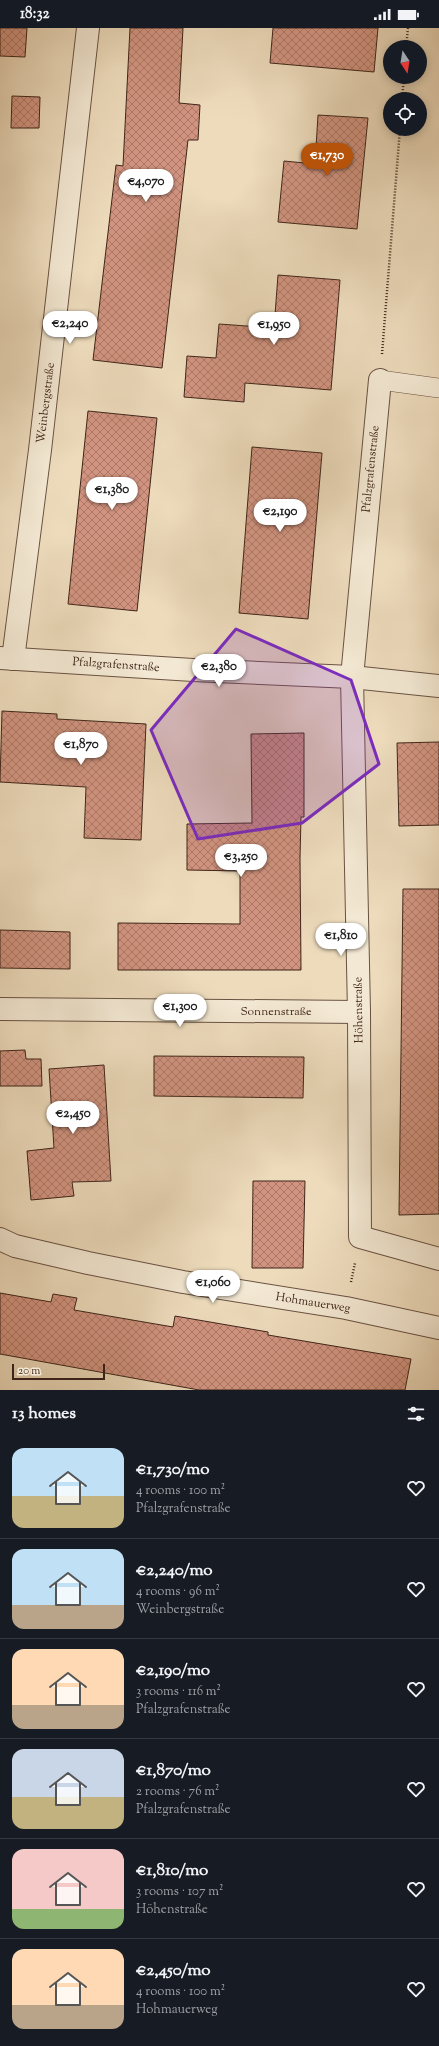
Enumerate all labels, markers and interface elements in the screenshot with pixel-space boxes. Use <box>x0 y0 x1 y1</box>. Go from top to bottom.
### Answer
text: 18:32 <box>20 4 50 25</box>
north arrow <box>383 40 427 84</box>
map controls <box>383 40 427 136</box>
button: locate <box>383 92 427 136</box>
pin: €1,730 <box>294 143 360 177</box>
text: €1,730 <box>310 147 344 165</box>
pin: €4,070 <box>113 169 179 203</box>
text: €4,070 <box>128 173 164 191</box>
pin: €2,240 <box>37 311 103 345</box>
pin: €1,950 <box>241 312 307 346</box>
text: €2,240 <box>52 315 88 333</box>
text: €1,950 <box>257 316 291 334</box>
street label: Weinbergstraße <box>32 361 60 445</box>
street label: Pfalzgrafenstraße <box>357 424 385 513</box>
pin: €1,380 <box>79 477 145 511</box>
text: €1,380 <box>95 481 129 499</box>
pin: €2,190 <box>247 499 313 533</box>
text: €2,190 <box>263 503 297 521</box>
street label: Pfalzgrafenstraße <box>72 653 161 677</box>
pin: €2,380 <box>186 654 252 688</box>
text: €2,380 <box>201 658 237 676</box>
pin: €1,870 <box>48 732 114 766</box>
text: €1,870 <box>63 736 99 754</box>
pin: €3,250 <box>208 844 274 878</box>
text: €3,250 <box>224 848 258 866</box>
pin: €1,810 <box>308 923 374 957</box>
text: €1,810 <box>324 927 358 945</box>
street label: Höhenstraße <box>349 976 369 1043</box>
pin: €1,300 <box>147 994 213 1028</box>
text: €1,300 <box>163 998 197 1016</box>
street label: Sonnenstraße <box>240 1003 312 1021</box>
pin: €2,450 <box>40 1101 106 1135</box>
text: €2,450 <box>55 1105 91 1123</box>
pin: €1,060 <box>180 1270 246 1304</box>
text: €1,060 <box>195 1274 231 1292</box>
street label: Hohmauerweg <box>274 1288 352 1318</box>
scale bar <box>12 1362 105 1381</box>
text: 20 m <box>18 1363 40 1379</box>
text: 13 homes <box>12 1402 76 1426</box>
icon: filters <box>405 1403 427 1425</box>
text: €1,730/mo <box>136 1458 209 1482</box>
icon: home <box>44 1464 92 1512</box>
icon: heart <box>405 1477 427 1499</box>
text: 4 rooms · 100 m² <box>136 1482 225 1500</box>
text: Pfalzgrafenstraße <box>136 1500 231 1518</box>
text: €2,240/mo <box>136 1559 213 1583</box>
icon: home <box>44 1565 92 1613</box>
icon: heart <box>405 1578 427 1600</box>
text: 4 rooms · 96 m² <box>136 1583 220 1601</box>
text: Weinbergstraße <box>136 1601 224 1619</box>
text: €2,190/mo <box>136 1659 210 1683</box>
icon: home <box>44 1665 92 1713</box>
icon: heart <box>405 1678 427 1700</box>
text: 3 rooms · 116 m² <box>136 1683 221 1701</box>
text: Pfalzgrafenstraße <box>136 1701 231 1719</box>
text: €1,870/mo <box>136 1759 211 1783</box>
icon: home <box>44 1765 92 1813</box>
icon: heart <box>405 1778 427 1800</box>
text: 2 rooms · 76 m² <box>136 1783 220 1801</box>
text: Pfalzgrafenstraße <box>136 1801 231 1819</box>
text: €1,810/mo <box>136 1859 208 1883</box>
icon: home <box>44 1865 92 1913</box>
icon: heart <box>405 1878 427 1900</box>
text: 3 rooms · 107 m² <box>136 1883 223 1901</box>
text: Höhenstraße <box>136 1901 208 1919</box>
text: €2,450/mo <box>136 1959 211 1983</box>
icon: home <box>44 1965 92 2013</box>
icon: heart <box>405 1978 427 2000</box>
text: 4 rooms · 100 m² <box>136 1983 225 2001</box>
text: Hohmauerweg <box>136 2001 218 2019</box>

